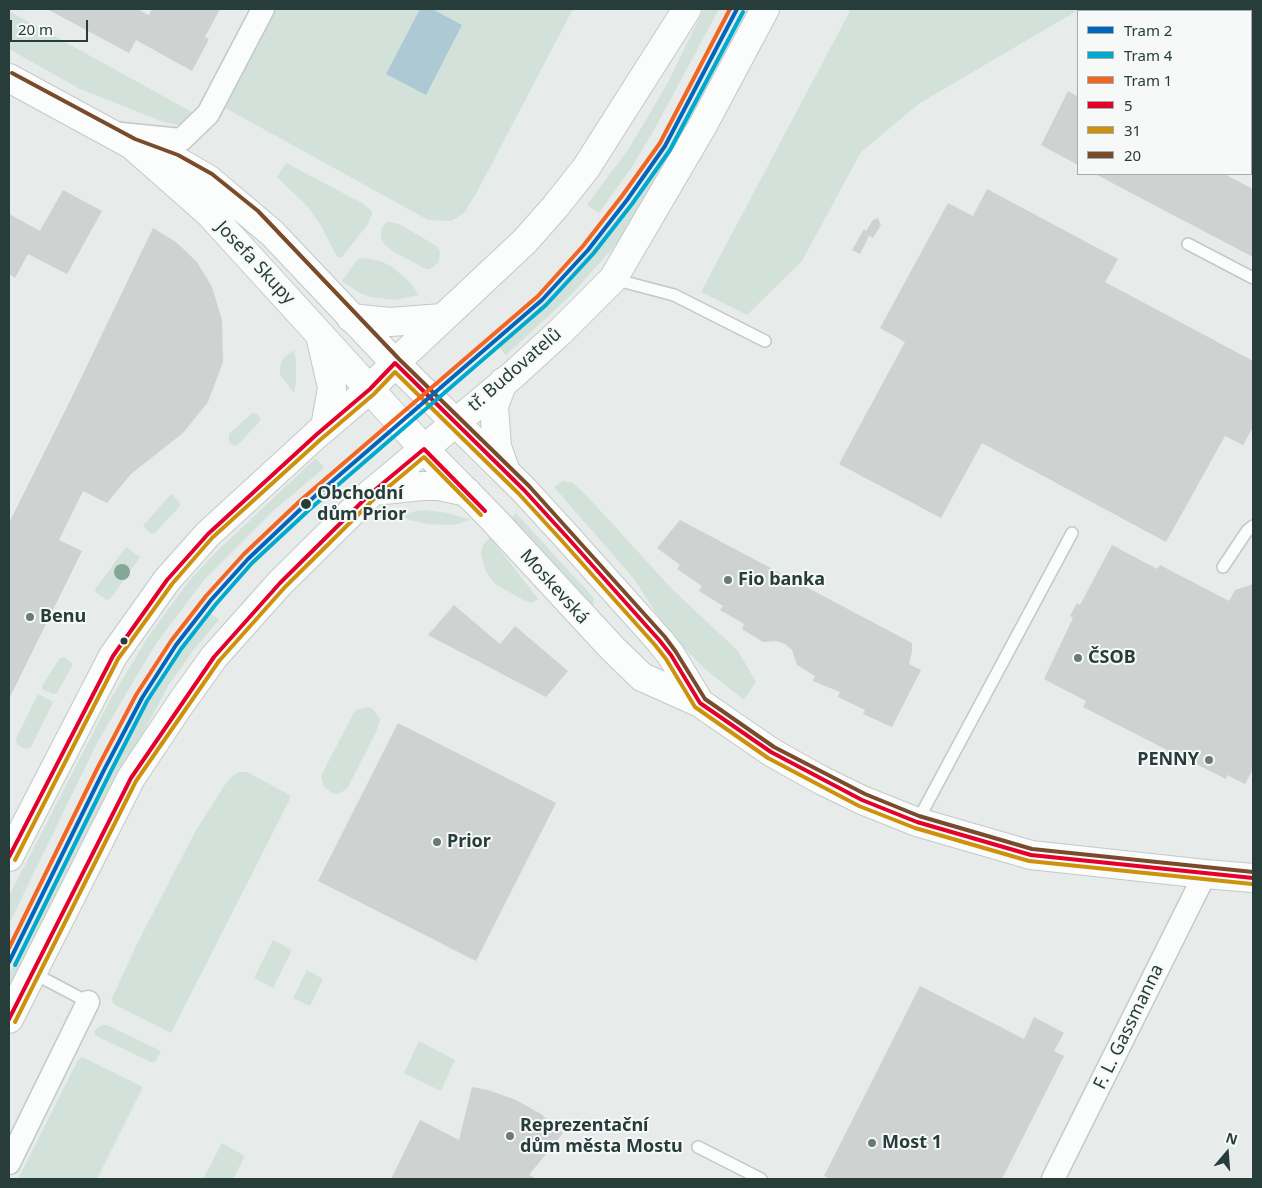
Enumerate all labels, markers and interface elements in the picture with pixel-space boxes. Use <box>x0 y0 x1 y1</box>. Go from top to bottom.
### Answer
scale bar <box>12 10 90 42</box>
legend <box>1077 10 1252 175</box>
text: 20 m <box>18 19 53 39</box>
text: Tram 2 <box>1124 20 1172 40</box>
text: Tram 4 <box>1124 45 1172 65</box>
text: Tram 1 <box>1124 70 1172 90</box>
text: 5 <box>1124 95 1133 115</box>
text: 31 <box>1124 120 1141 140</box>
text: 20 <box>1124 145 1141 165</box>
street label: Josefa Skupy <box>211 217 299 309</box>
street label: tř. Budovatelů <box>464 324 566 416</box>
place label: Obchodní dům Prior <box>317 483 406 526</box>
marker: Obchodní dům Prior <box>299 497 313 511</box>
street label: Moskevská <box>515 545 593 629</box>
place label: Fio banka <box>738 569 825 591</box>
marker: Fio banka <box>722 574 734 586</box>
place label: Benu <box>40 606 86 628</box>
marker: Benu <box>24 611 36 623</box>
unlabelled marker <box>119 636 129 646</box>
place label: ČSOB <box>1088 647 1136 669</box>
marker: ČSOB <box>1072 652 1084 664</box>
place label: PENNY <box>1137 749 1199 771</box>
marker: PENNY <box>1203 754 1215 766</box>
place label: Prior <box>447 831 491 853</box>
marker: Prior <box>431 836 443 848</box>
street label: F. L. Gassmanna <box>1089 961 1169 1093</box>
place label: Reprezentační dům města Mostu <box>520 1115 683 1158</box>
text: N <box>1223 1127 1240 1149</box>
north arrow <box>1202 1128 1252 1178</box>
marker: Reprezentační dům města Mostu <box>504 1130 516 1142</box>
place label: Most 1 <box>882 1132 942 1154</box>
marker: Most 1 <box>866 1137 878 1149</box>

